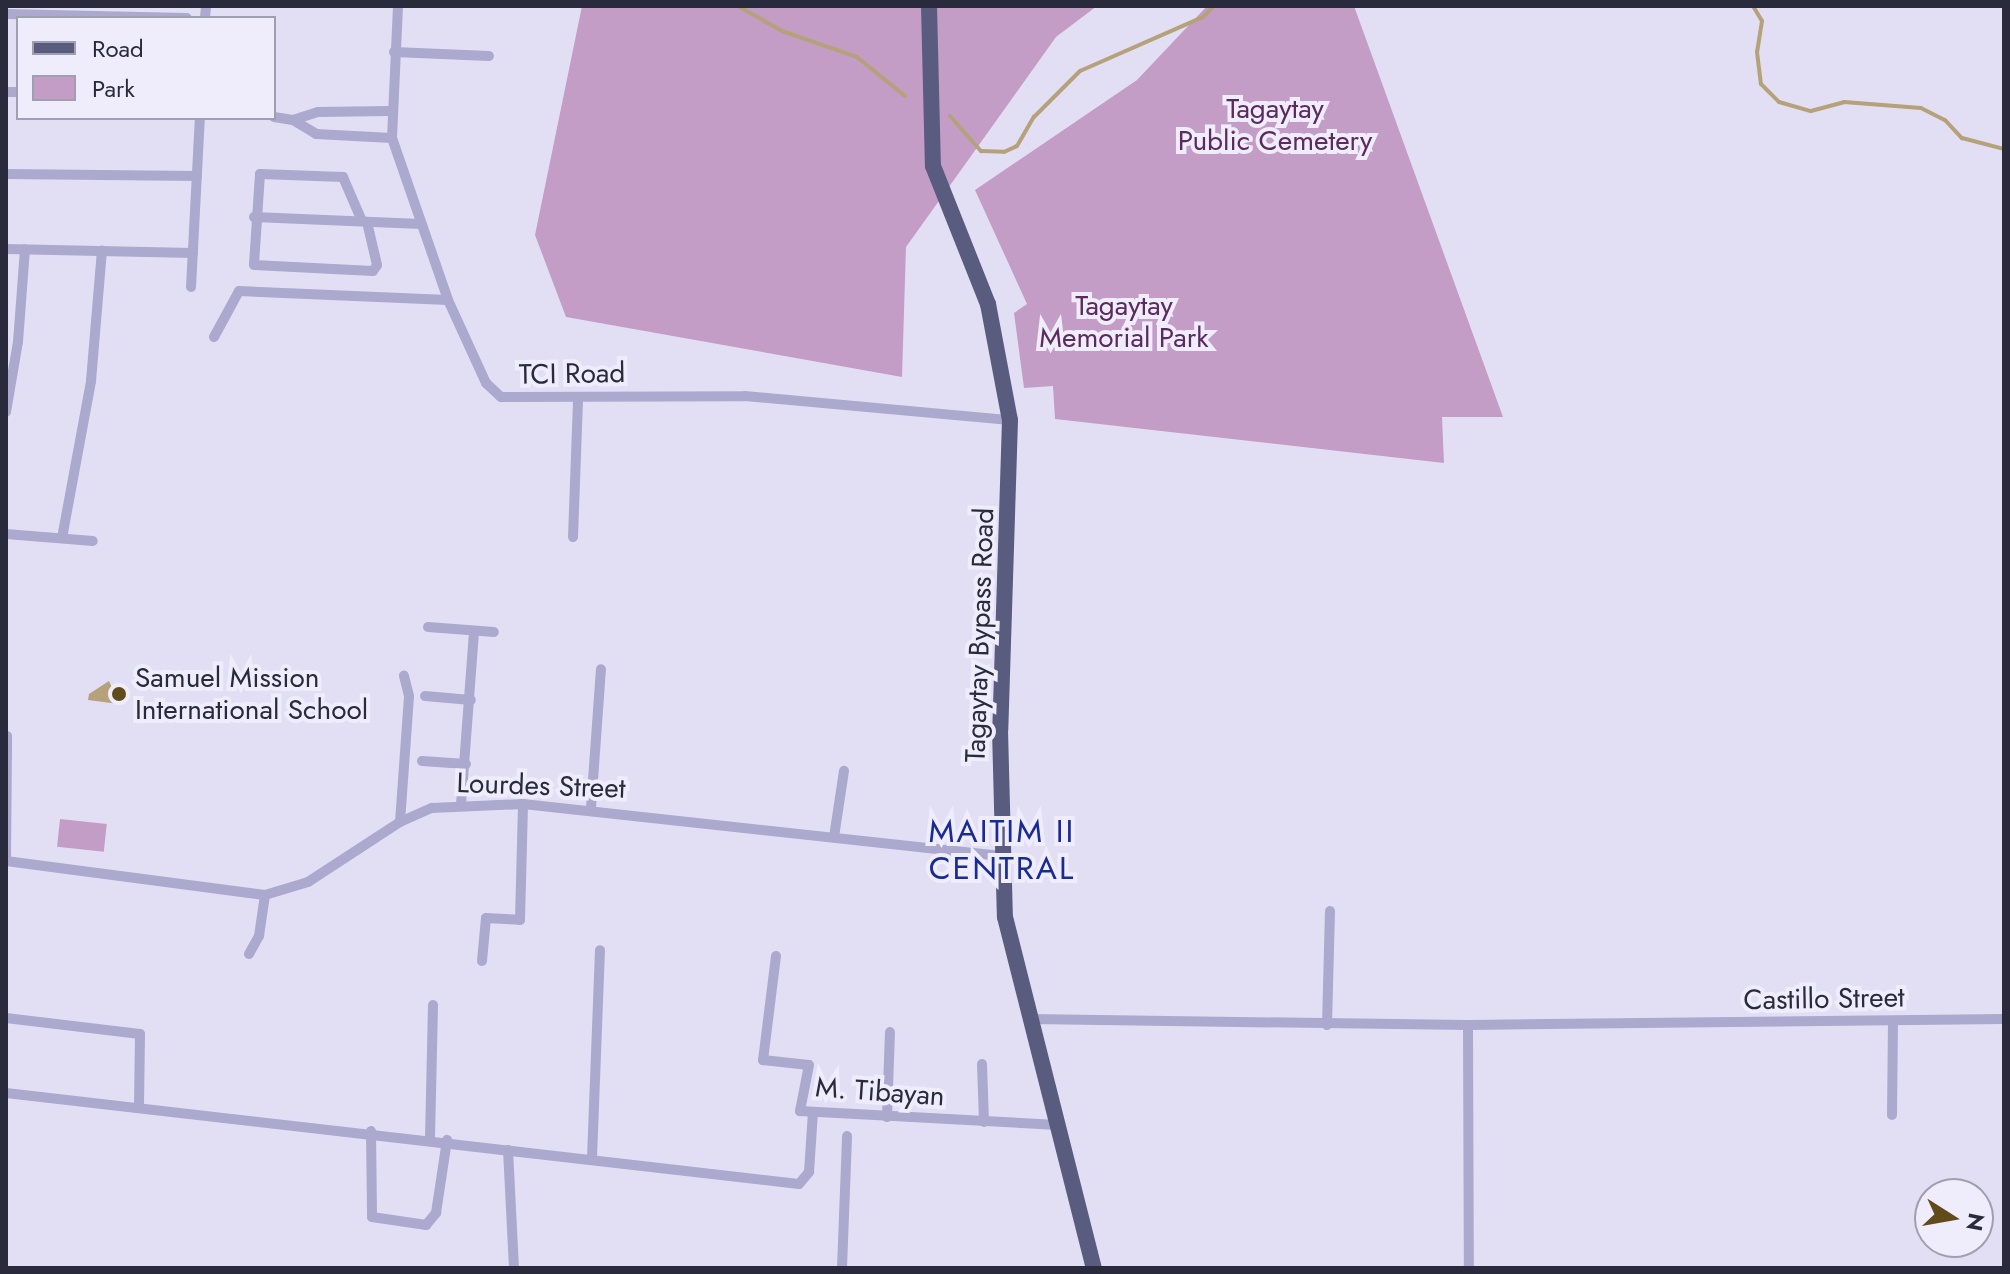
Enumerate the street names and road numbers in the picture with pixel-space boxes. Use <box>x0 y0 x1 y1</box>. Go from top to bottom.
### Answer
street label: TCI Road <box>518 356 626 392</box>
street label: Tagaytay Bypass Road <box>959 507 1001 763</box>
street label: Lourdes Street <box>456 766 626 806</box>
street label: Castillo Street <box>1743 981 1905 1017</box>
street label: M. Tibayan <box>814 1071 946 1113</box>

